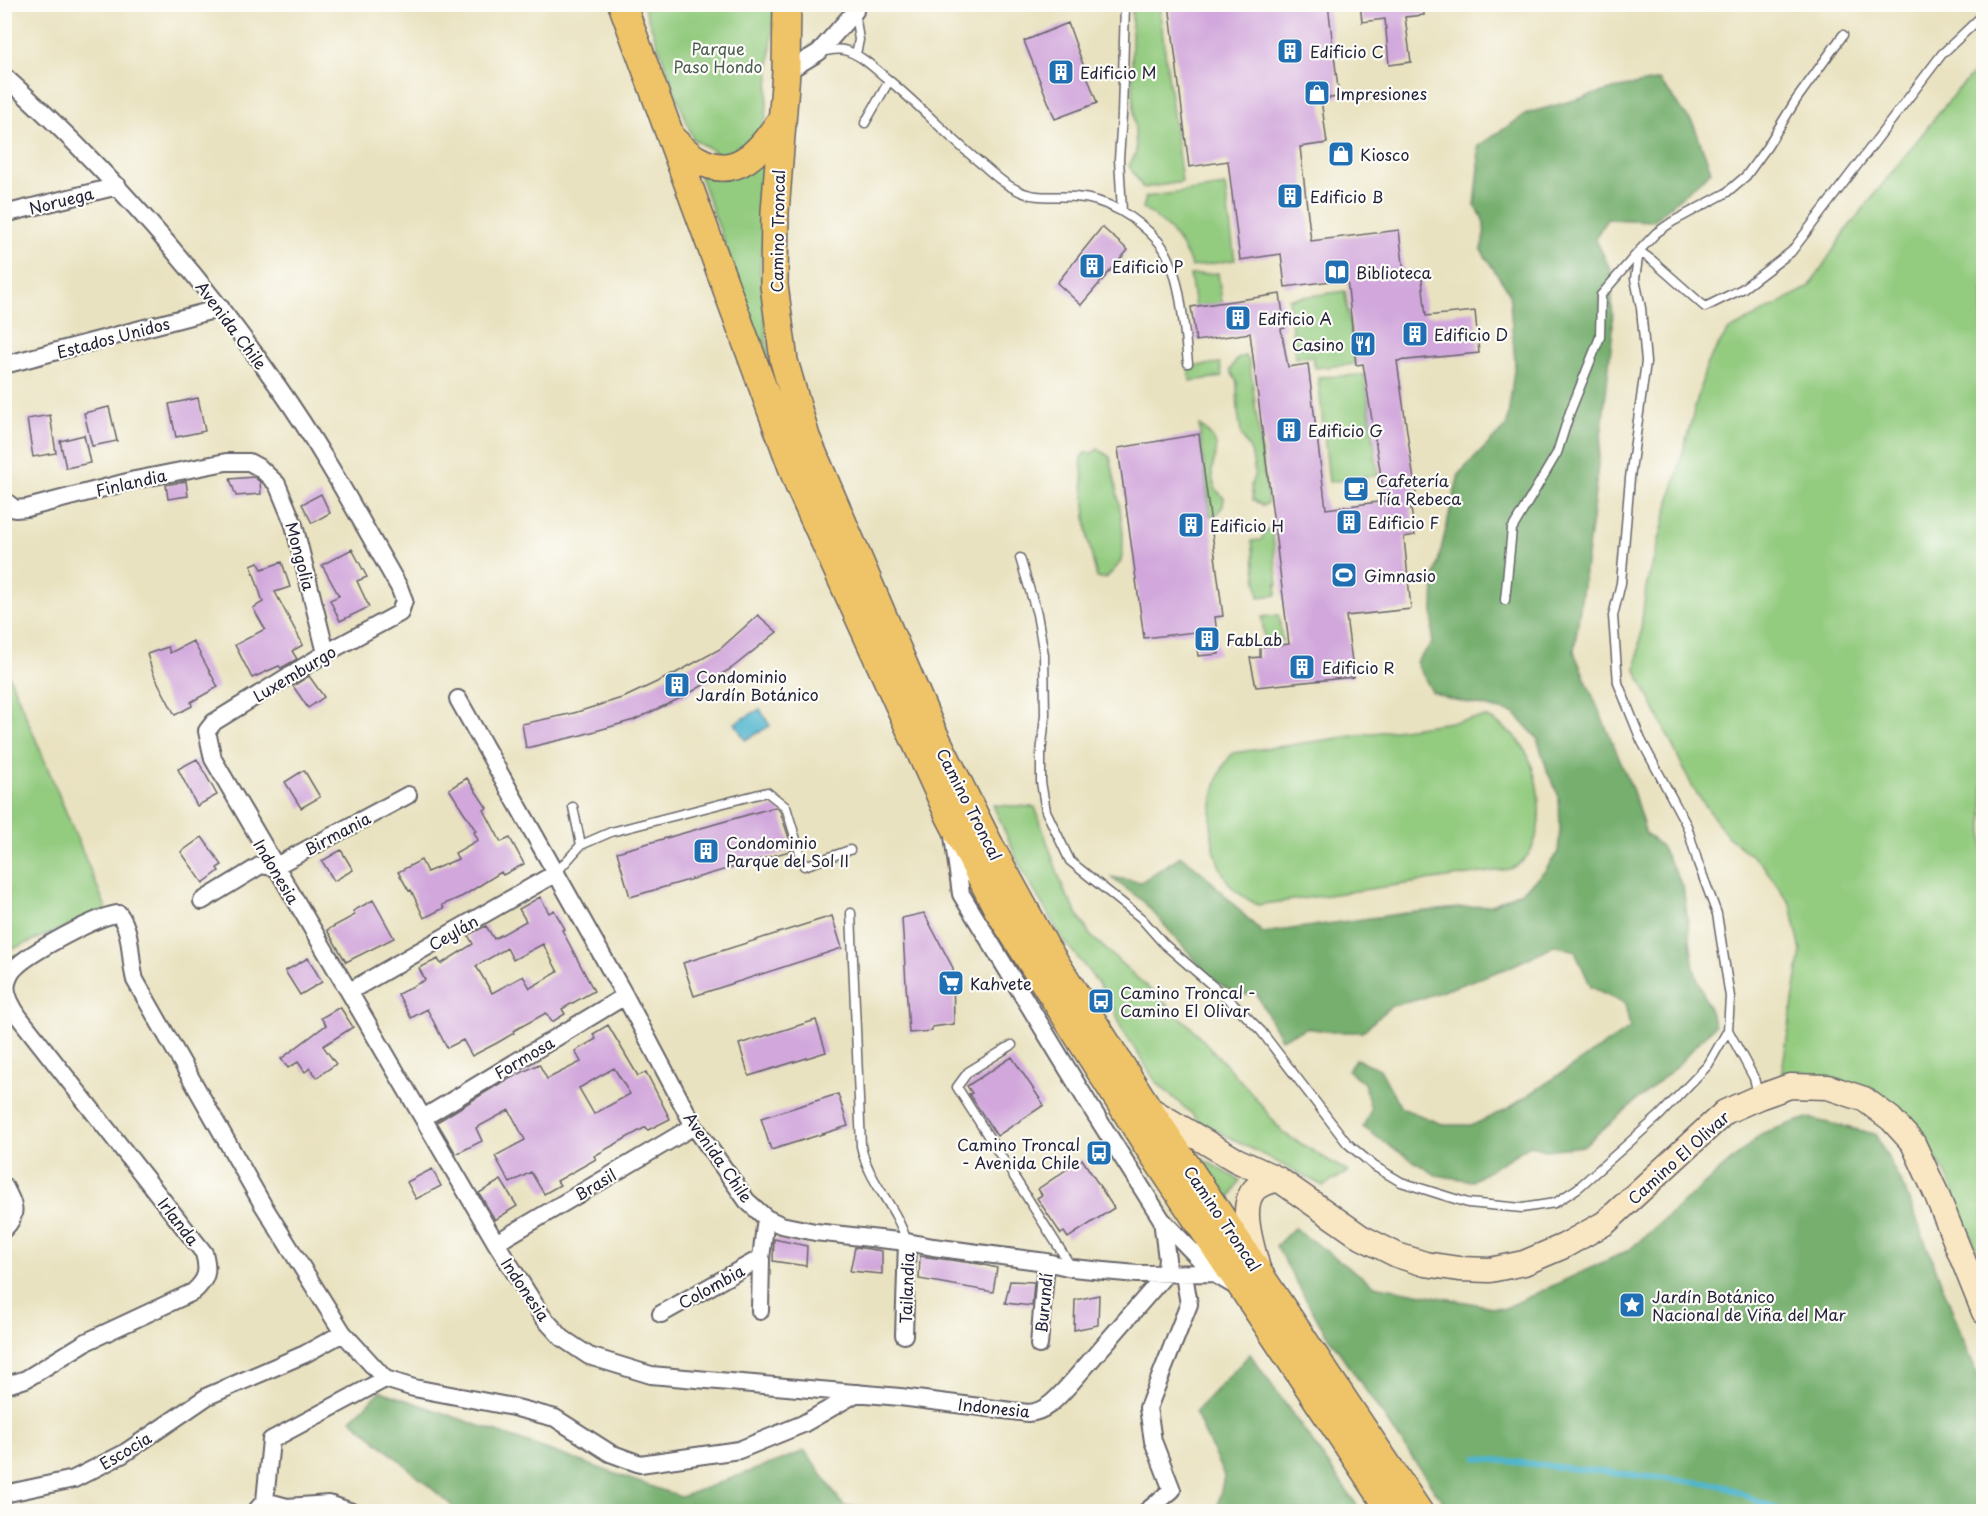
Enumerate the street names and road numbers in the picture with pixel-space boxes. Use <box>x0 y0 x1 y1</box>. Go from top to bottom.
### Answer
street label: Camino Troncal <box>764 169 790 293</box>
street label: Noruega <box>26 180 96 220</box>
street label: Avenida Chile <box>191 276 273 374</box>
street label: Estados Unidos <box>54 310 172 364</box>
street label: Finlandia <box>93 462 169 502</box>
street label: Mongolia <box>280 519 322 593</box>
street label: Luxemburgo <box>248 639 340 707</box>
street label: Camino Troncal <box>931 744 1009 864</box>
street label: Birmania <box>299 805 375 861</box>
street label: Indonesia <box>248 834 306 908</box>
street label: Ceylán <box>424 908 482 956</box>
street label: Formosa <box>490 1030 558 1084</box>
street label: Camino El Olivar <box>1622 1104 1735 1209</box>
street label: Avenida Chile <box>679 1107 759 1207</box>
street label: Camino Troncal <box>1179 1160 1267 1276</box>
street label: Brasil <box>570 1162 620 1206</box>
street label: Irlanda <box>153 1192 205 1250</box>
street label: Indonesia <box>496 1252 556 1326</box>
street label: Tailandia <box>893 1252 919 1324</box>
street label: Colombia <box>674 1258 749 1314</box>
street label: Burundí <box>1028 1271 1058 1334</box>
street label: Indonesia <box>957 1391 1031 1423</box>
street label: Escocia <box>95 1425 156 1475</box>

